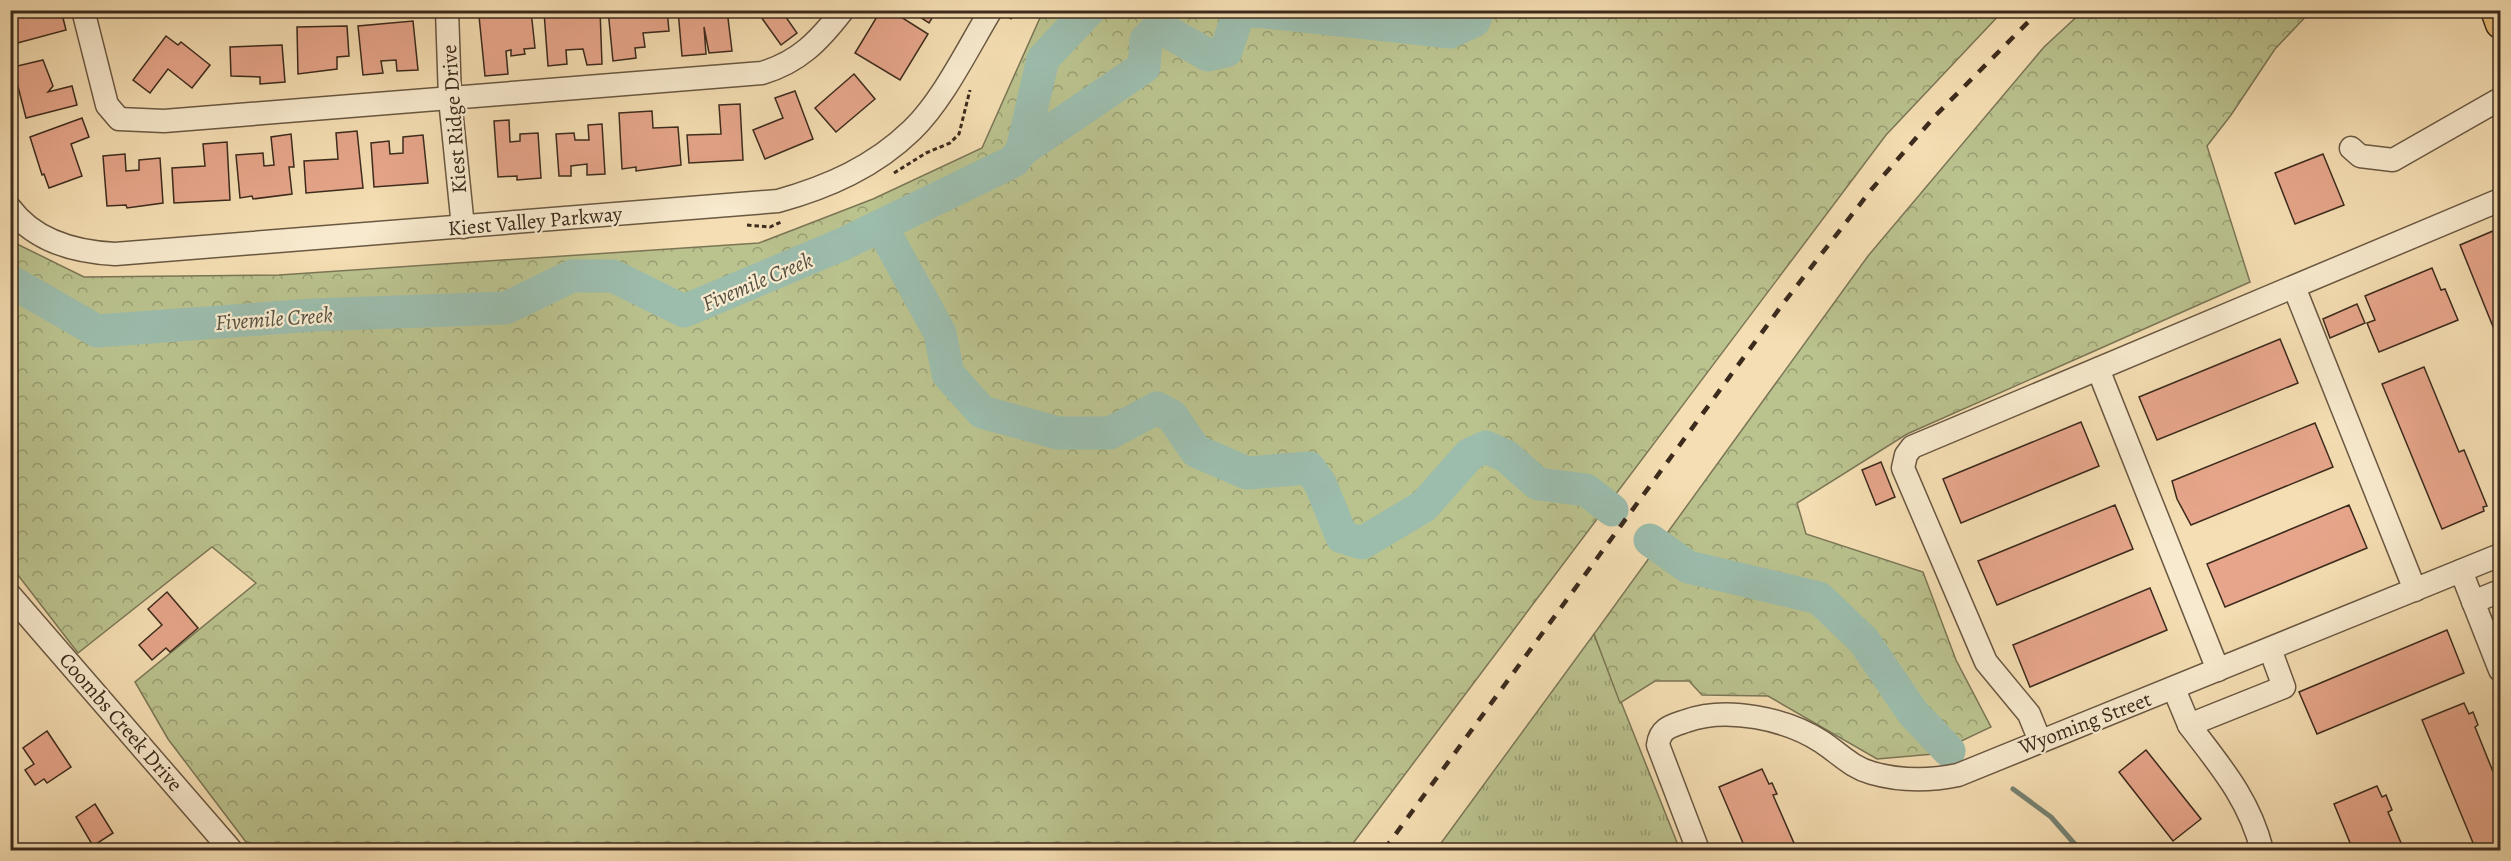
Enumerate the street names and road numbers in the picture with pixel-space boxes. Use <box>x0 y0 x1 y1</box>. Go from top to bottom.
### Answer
street label: Kiest Ridge Drive <box>435 44 473 194</box>
street label: Kiest Valley Parkway <box>447 199 624 243</box>
street label: Coombs Creek Drive <box>53 647 189 797</box>
street label: Wyoming Street <box>2014 685 2155 761</box>

